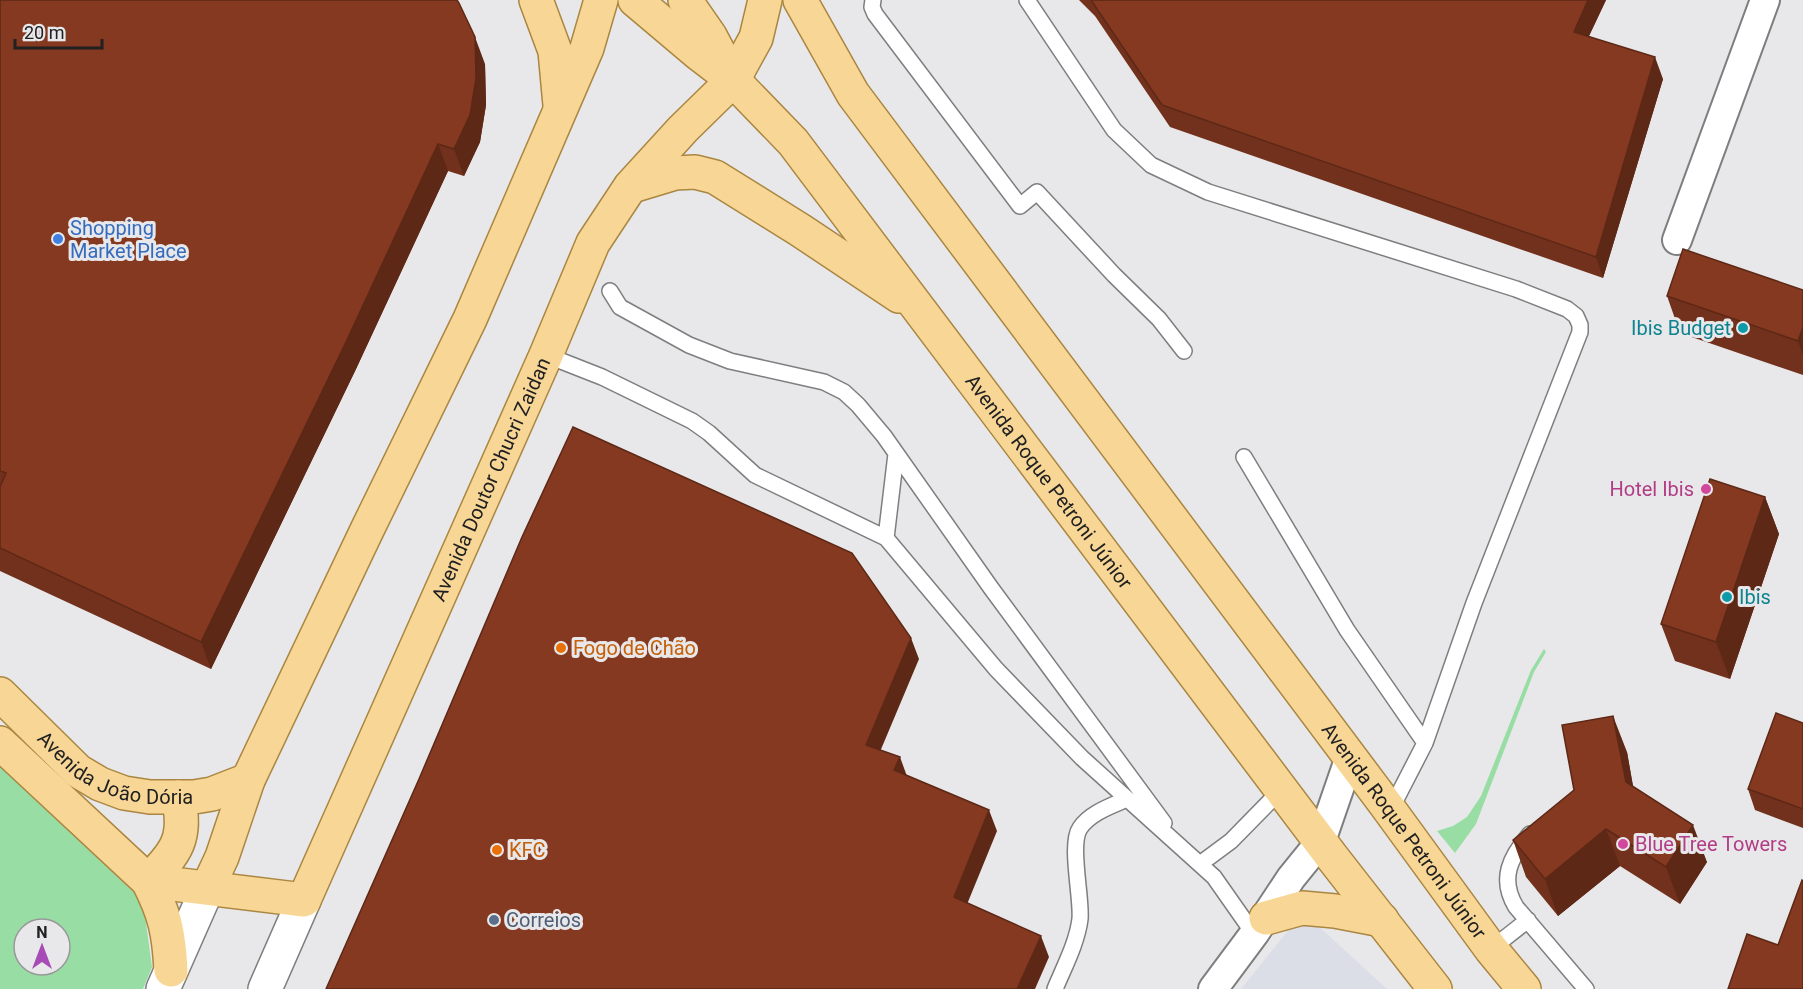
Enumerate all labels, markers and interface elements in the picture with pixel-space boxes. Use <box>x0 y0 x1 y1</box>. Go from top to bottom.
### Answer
scale bar <box>15 12 102 50</box>
text: 20 m <box>24 22 64 43</box>
place label: Shopping Market Place <box>70 216 187 263</box>
marker: Shopping Market Place <box>51 232 65 246</box>
place label: Ibis Budget <box>1631 316 1731 340</box>
marker: Ibis Budget <box>1736 321 1750 335</box>
street label: Avenida Doutor Chucri Zaidan <box>426 354 555 605</box>
street label: Avenida Roque Petroni Júnior <box>960 370 1138 594</box>
place label: Hotel Ibis <box>1609 477 1694 501</box>
marker: Hotel Ibis <box>1699 482 1713 496</box>
place label: Ibis <box>1739 585 1771 609</box>
marker: Ibis <box>1720 590 1734 604</box>
place label: Fogo de Chão <box>573 636 696 660</box>
marker: Fogo de Chão <box>554 641 568 655</box>
street label: Avenida Roque Petroni Júnior <box>1317 718 1492 944</box>
street label: Avenida João Dória <box>33 726 193 809</box>
place label: Blue Tree Towers <box>1635 832 1787 856</box>
marker: Blue Tree Towers <box>1616 837 1630 851</box>
place label: KFC <box>509 838 546 862</box>
marker: KFC <box>490 843 504 857</box>
place label: Correios <box>506 908 581 932</box>
marker: Correios <box>487 913 501 927</box>
north arrow <box>12 917 72 977</box>
text: N <box>36 923 48 942</box>

